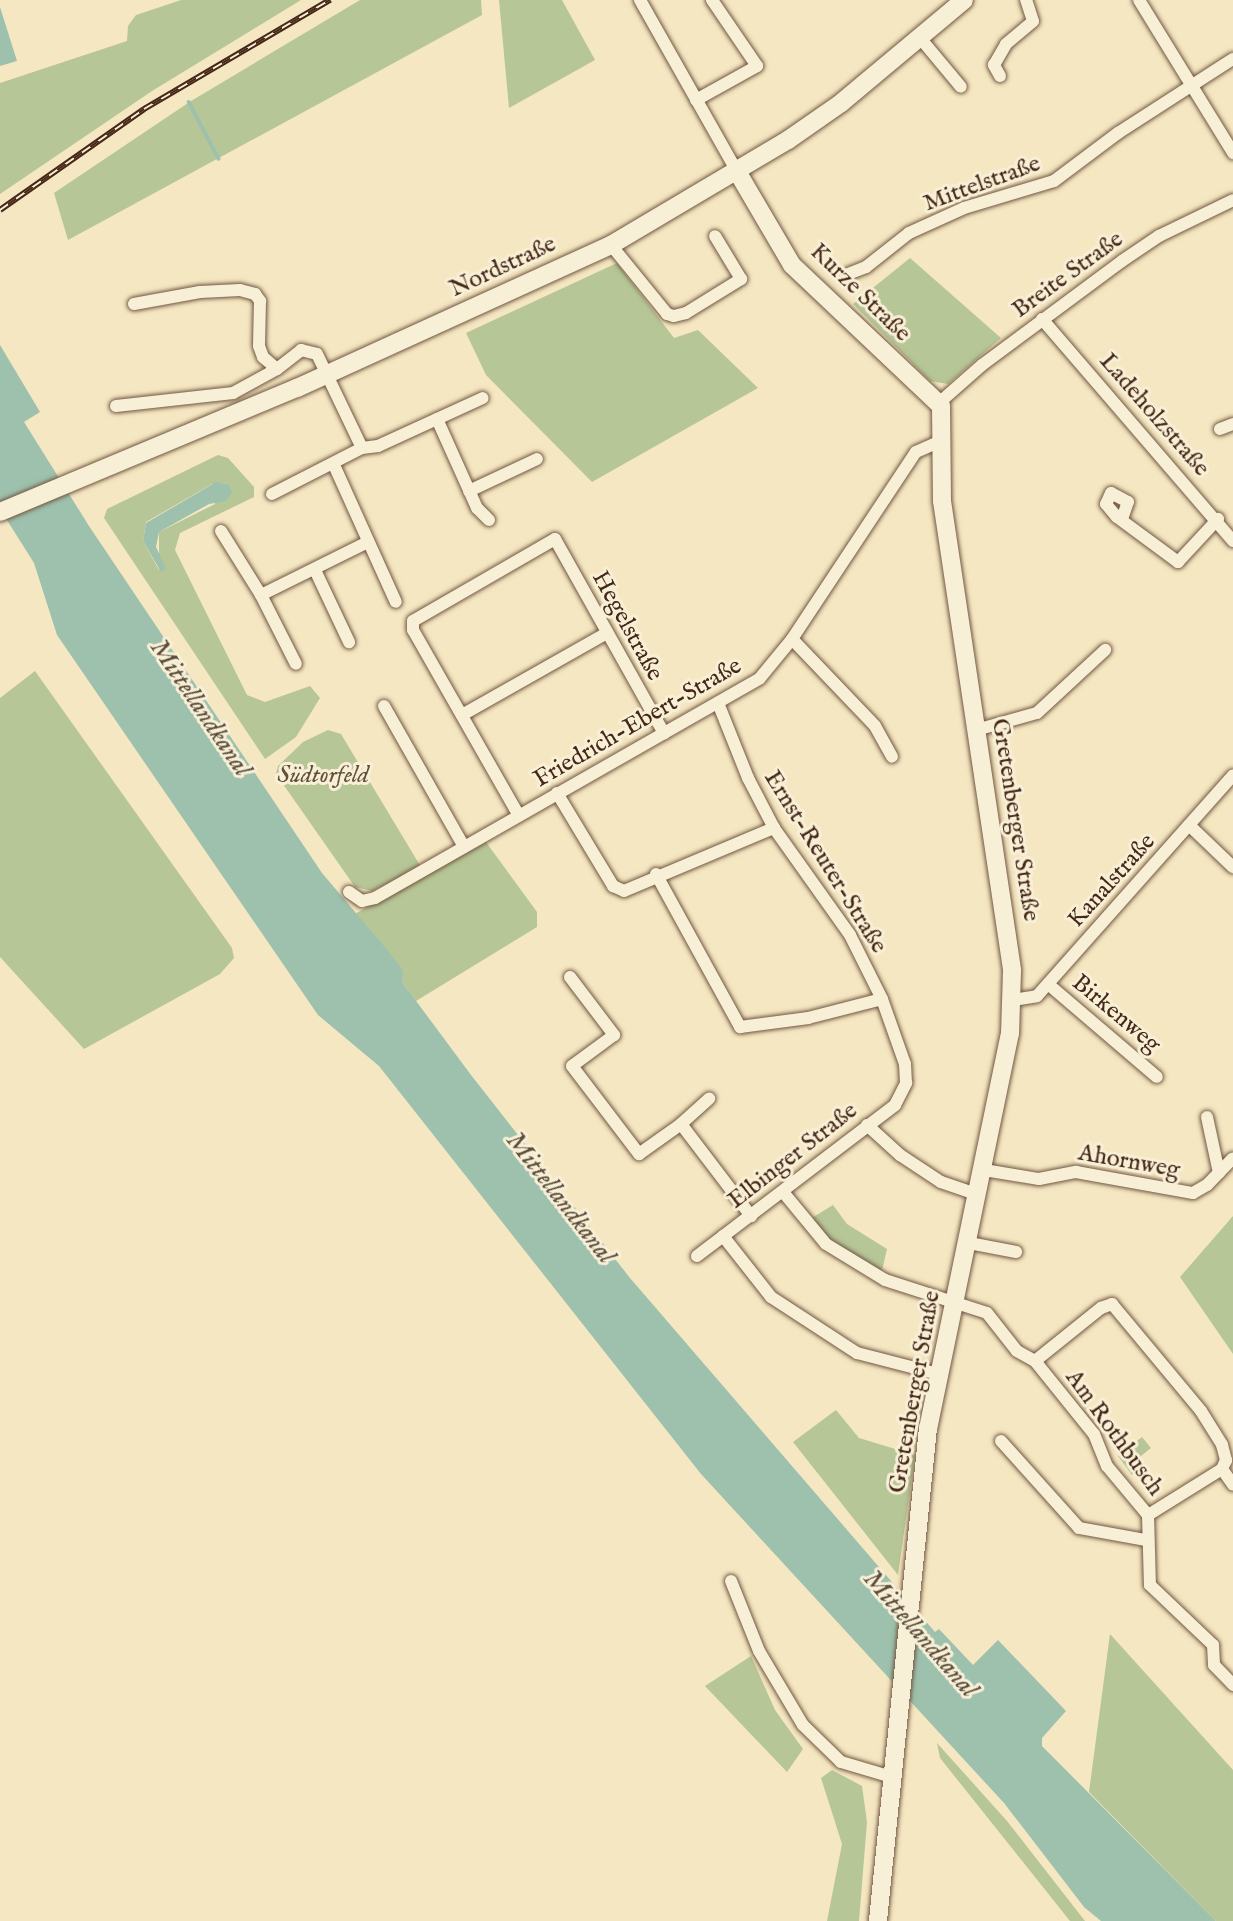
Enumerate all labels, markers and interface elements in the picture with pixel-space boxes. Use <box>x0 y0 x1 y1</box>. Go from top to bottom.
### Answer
street label: Mittelstraße <box>920 150 1044 218</box>
street label: Breite Straße <box>1007 225 1129 325</box>
street label: Nordstraße <box>445 230 561 304</box>
street label: Kurze Straße <box>804 238 916 348</box>
street label: Ladeholzstraße <box>1093 348 1215 482</box>
street label: Hegelstraße <box>585 566 669 686</box>
water label: Mittellandkanal <box>143 633 257 783</box>
street label: Friedrich-Ebert-Straße <box>529 652 747 794</box>
street label: Gretenberger Straße <box>985 717 1045 923</box>
park label: Südtorfeld <box>277 762 369 790</box>
street label: Ernst-Reuter-Straße <box>757 765 893 959</box>
street label: Kanalstraße <box>1062 828 1162 934</box>
street label: Birkenweg <box>1066 969 1166 1059</box>
street label: Elbinger Straße <box>723 1097 863 1215</box>
water label: Mittellandkanal <box>499 1126 621 1270</box>
street label: Ahornweg <box>1076 1139 1182 1185</box>
street label: Gretenberger Straße <box>883 1289 947 1495</box>
street label: Am Rothbusch <box>1059 1364 1169 1502</box>
water label: Mittellandkanal <box>856 1564 984 1704</box>

